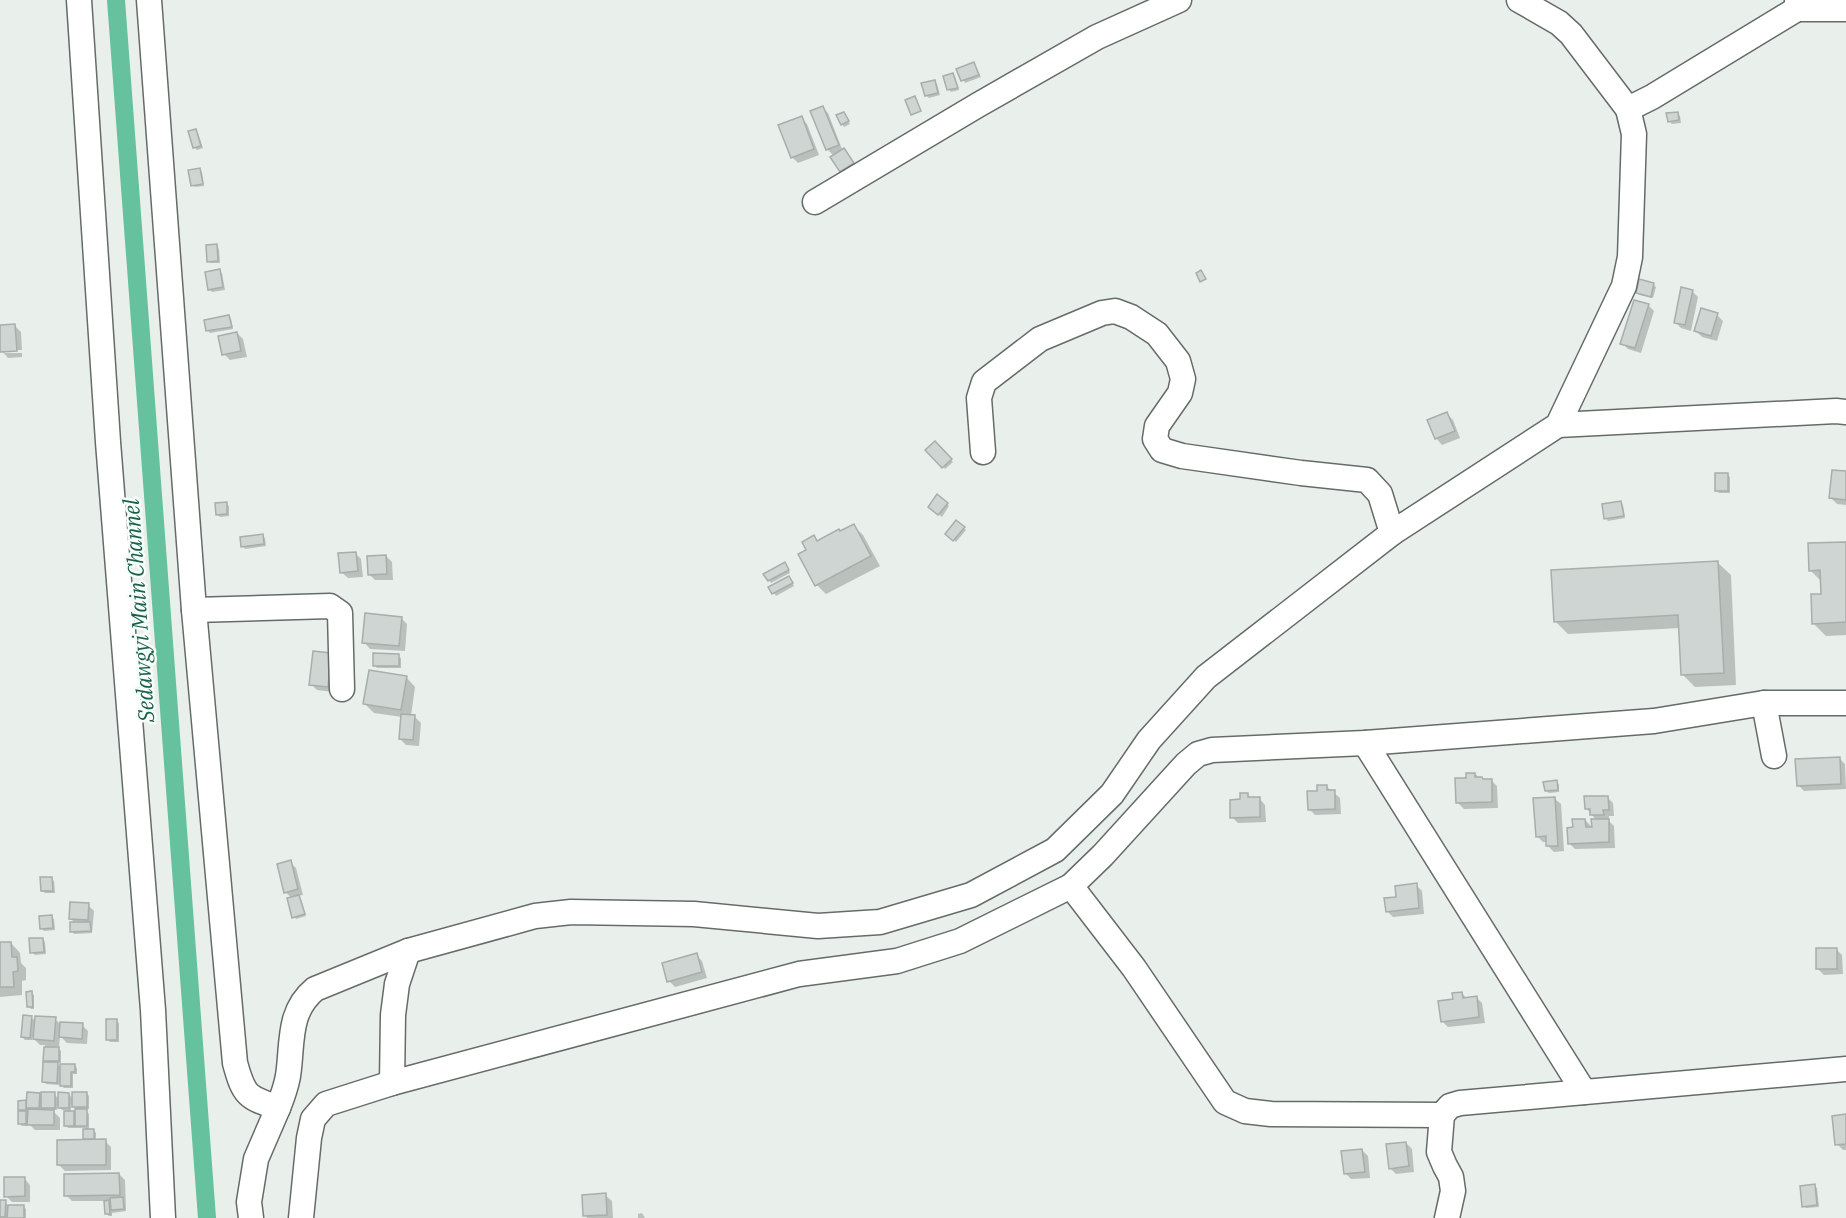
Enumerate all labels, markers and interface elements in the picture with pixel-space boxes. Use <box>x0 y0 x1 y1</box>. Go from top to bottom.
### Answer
water label: Sedawgyi Main Channel <box>116 497 160 725</box>

